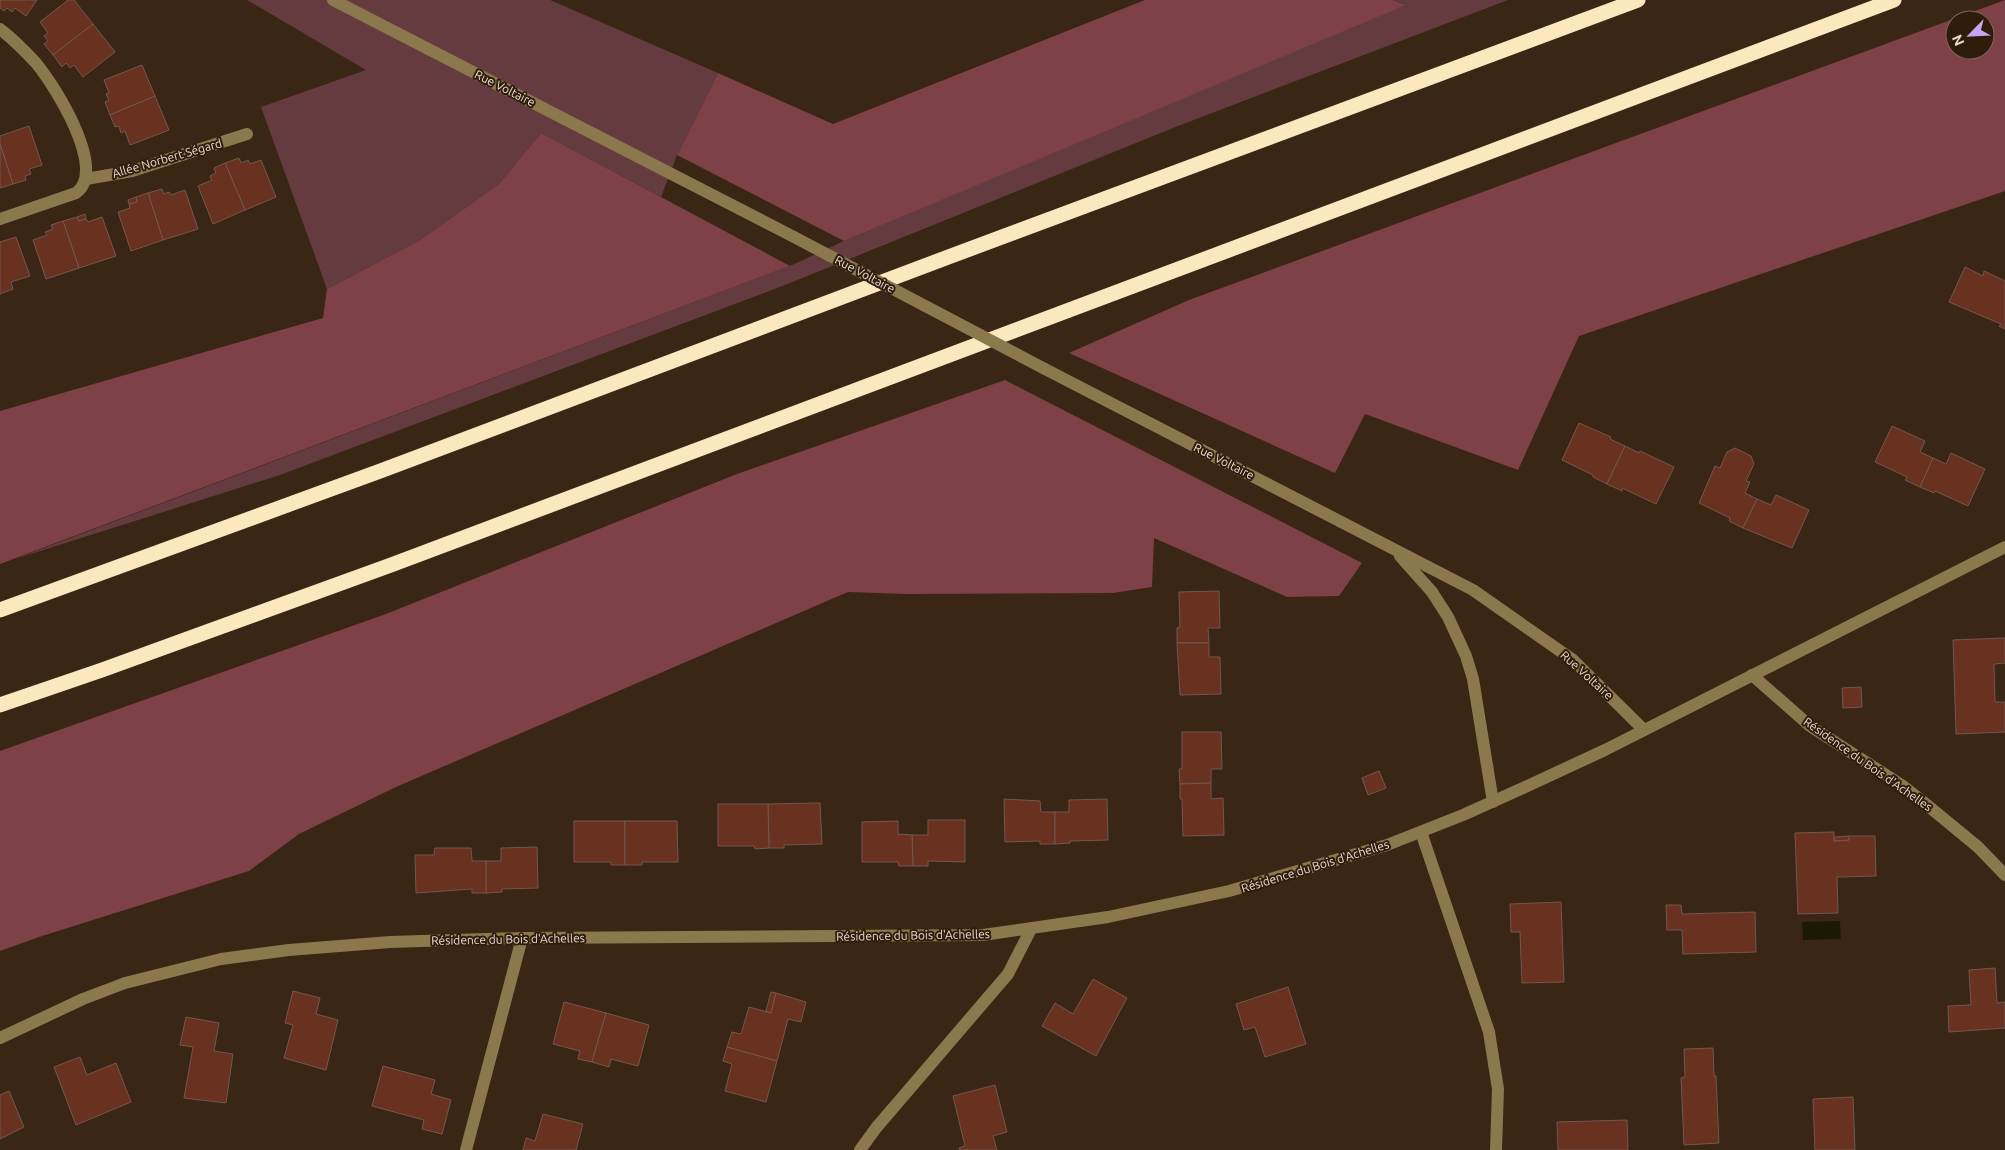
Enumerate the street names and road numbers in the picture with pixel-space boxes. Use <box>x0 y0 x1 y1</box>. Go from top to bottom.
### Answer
street label: Rue Voltaire <box>473 67 537 109</box>
street label: Allée Norbert Ségard <box>111 136 223 180</box>
street label: Rue Voltaire <box>833 253 897 295</box>
street label: Rue Voltaire <box>1192 440 1256 482</box>
street label: Rue Voltaire <box>1558 648 1616 702</box>
street label: Résidence du Bois d'Achelles <box>1801 715 1935 813</box>
street label: Résidence du Bois d'Achelles <box>1240 837 1390 895</box>
street label: Résidence du Bois d'Achelles <box>836 927 990 943</box>
street label: Résidence du Bois d'Achelles <box>431 931 585 947</box>

